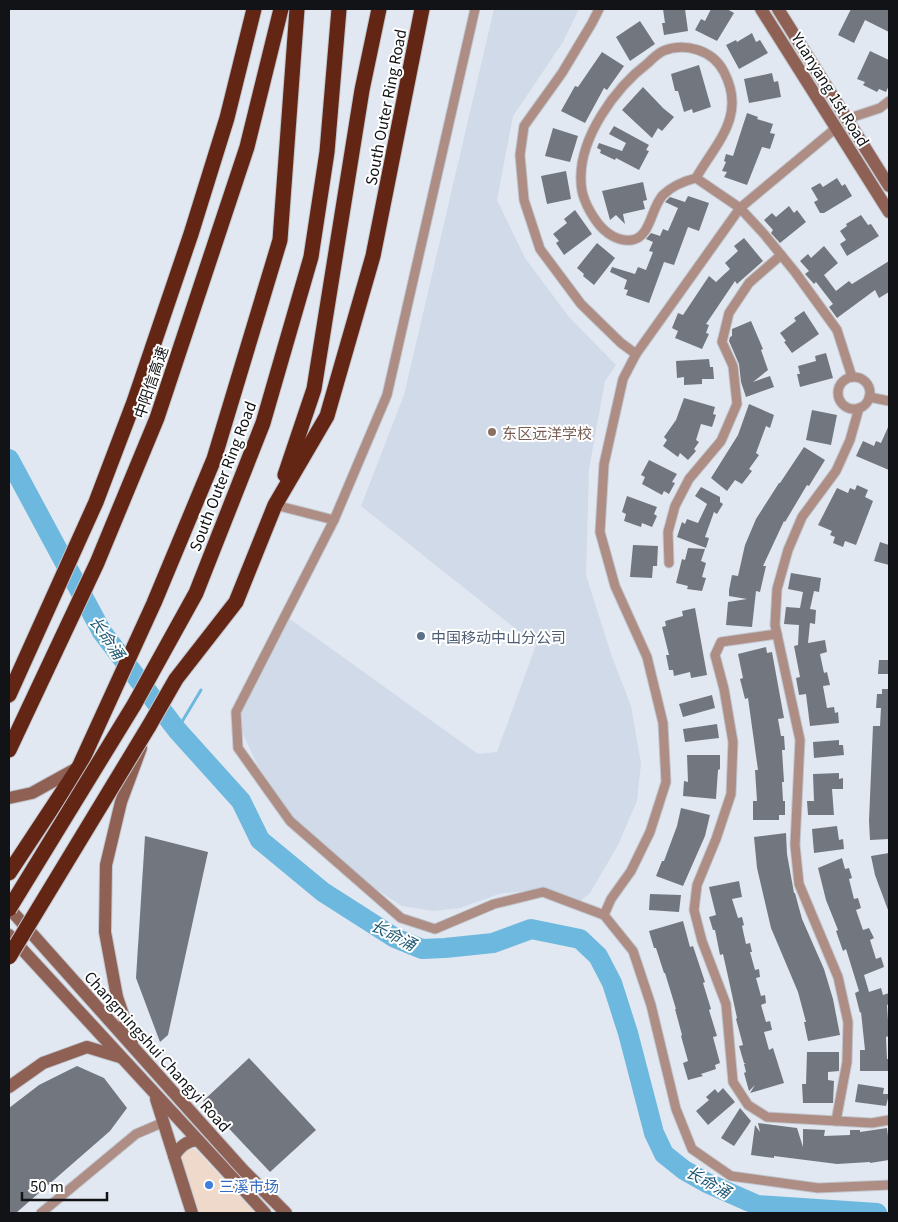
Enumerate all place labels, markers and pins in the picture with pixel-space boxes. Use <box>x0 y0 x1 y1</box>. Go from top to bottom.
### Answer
place label: 东区远洋学校 <box>502 422 592 443</box>
marker: 东区远洋学校 <box>486 426 498 438</box>
place label: 中国移动中山分公司 <box>431 626 566 647</box>
marker: 中国移动中山分公司 <box>415 630 427 642</box>
place label: 三溪市场 <box>219 1175 279 1196</box>
marker: 三溪市场 <box>203 1179 215 1191</box>

